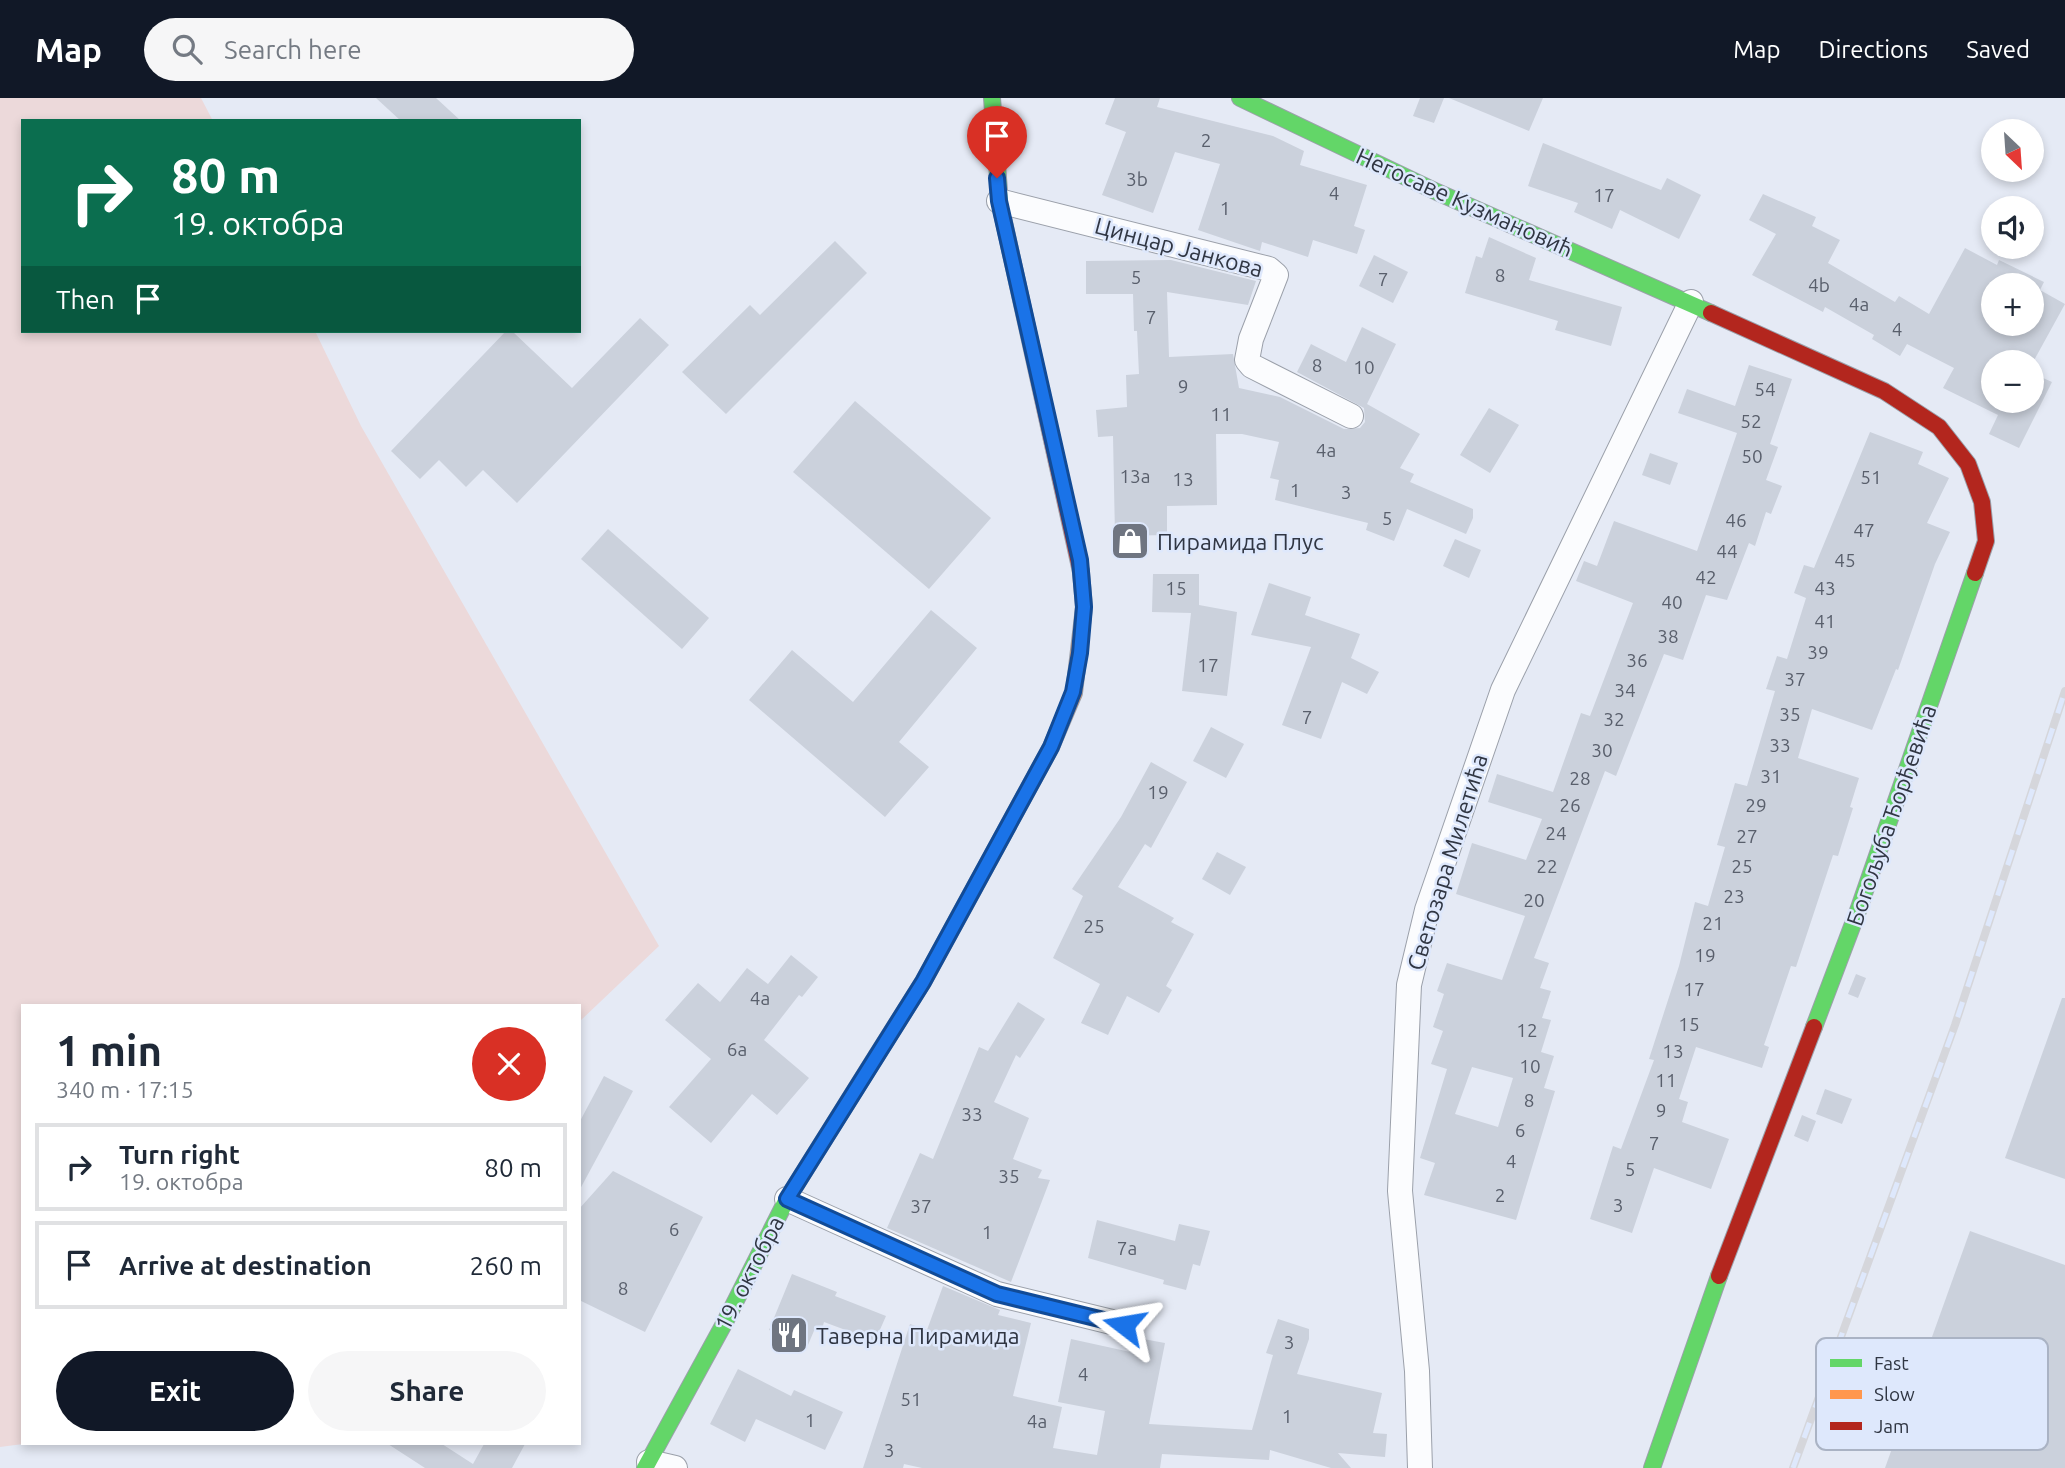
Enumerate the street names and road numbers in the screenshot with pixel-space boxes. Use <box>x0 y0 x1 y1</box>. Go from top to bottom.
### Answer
street label: Негосаве Кузмановић <box>1353 143 1577 261</box>
street label: Цинцар Јанкова <box>1092 213 1266 281</box>
street label: Богољуба Ђорђевића <box>1841 701 1941 929</box>
street label: Светозара Милетића <box>1402 751 1492 973</box>
street label: 19. октобра <box>710 1212 788 1334</box>

